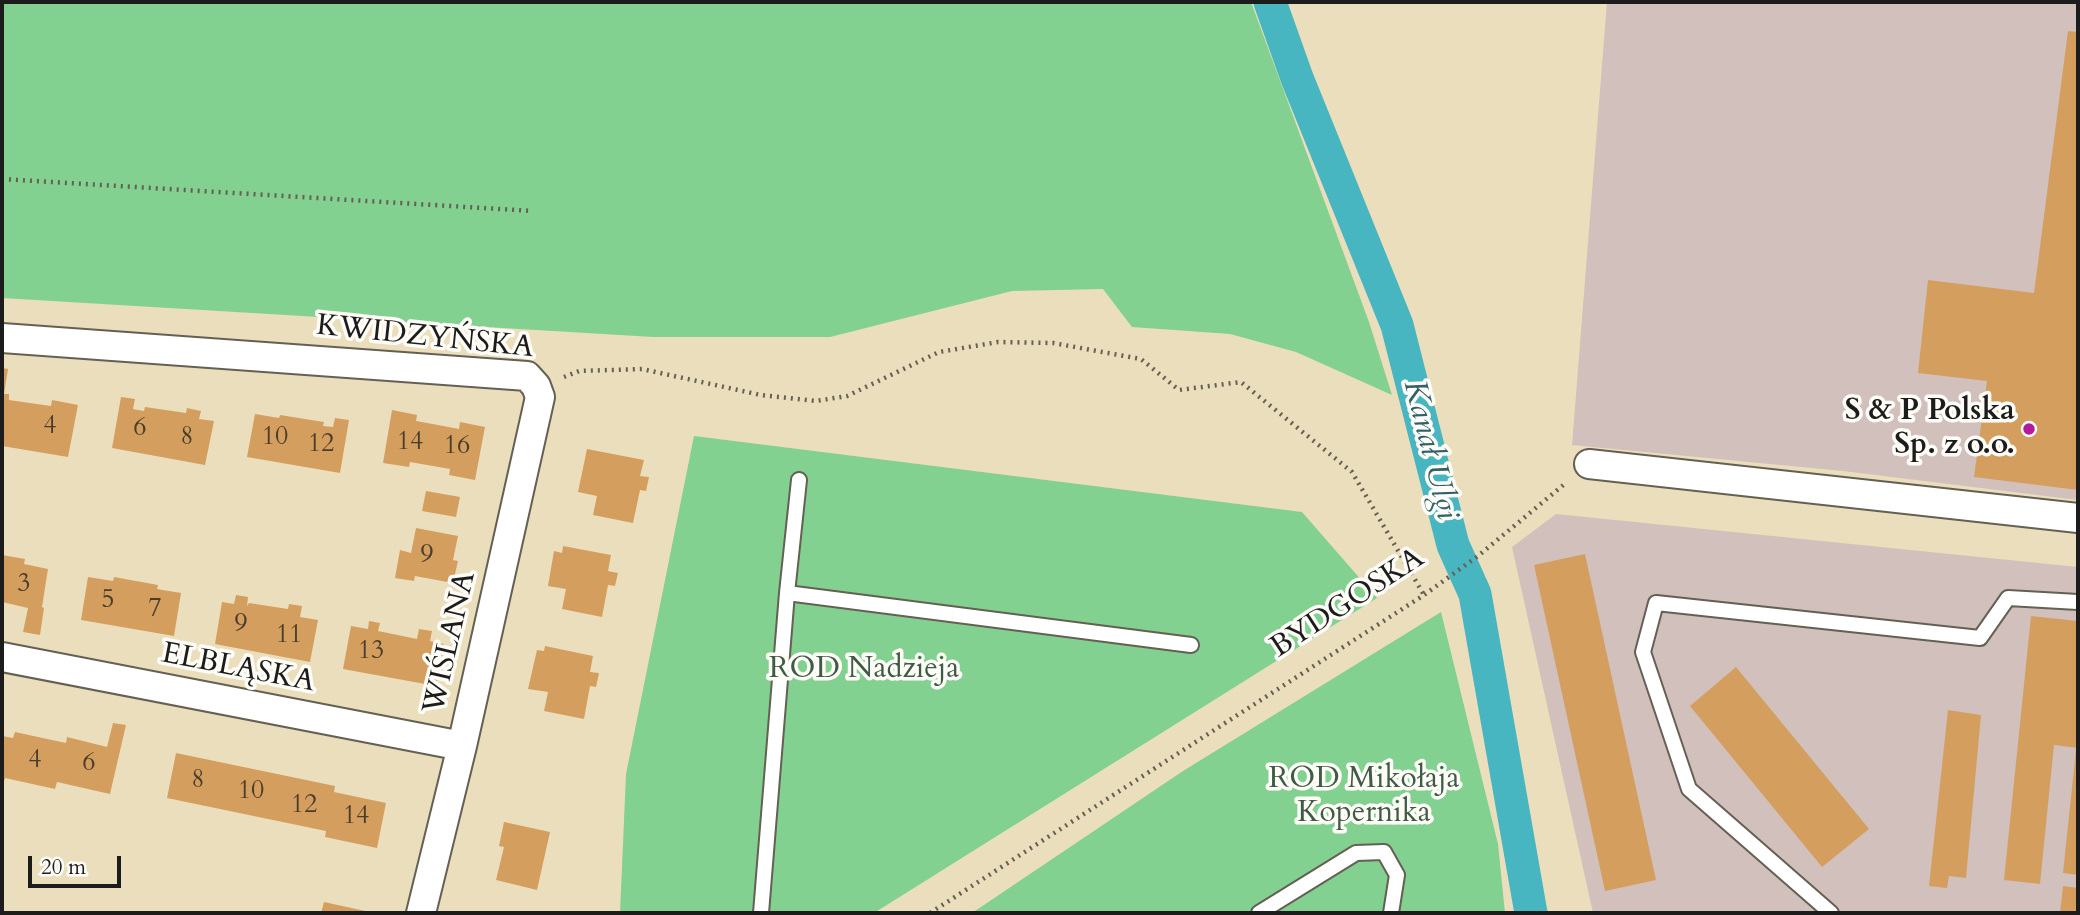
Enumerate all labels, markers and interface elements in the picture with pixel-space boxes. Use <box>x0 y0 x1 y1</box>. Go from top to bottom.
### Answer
street label: KWIDZYŃSKA <box>315 309 535 367</box>
water label: Kanał Ulgi <box>1393 376 1465 524</box>
place label: S & P Polska Sp. z o.o. <box>1845 394 2015 464</box>
house number: 4 <box>43 411 57 443</box>
house number: 6 <box>133 413 147 445</box>
marker: S & P Polska Sp. z o.o. <box>2021 421 2037 437</box>
house number: 8 <box>180 422 194 454</box>
house number: 10 <box>262 422 288 454</box>
house number: 14 <box>397 427 423 459</box>
house number: 12 <box>308 429 334 461</box>
house number: 16 <box>444 431 470 463</box>
house number: 9 <box>420 540 434 572</box>
street label: BYDGOSKA <box>1265 541 1431 667</box>
street label: WIŚLANA <box>417 568 485 718</box>
house number: 3 <box>17 569 31 601</box>
house number: 5 <box>101 585 115 617</box>
house number: 7 <box>148 594 162 626</box>
house number: 9 <box>234 609 248 641</box>
house number: 11 <box>276 620 302 652</box>
house number: 13 <box>358 636 384 668</box>
street label: ELBLĄSKA <box>158 637 318 701</box>
park label: ROD Nadzieja <box>769 652 959 688</box>
house number: 4 <box>28 745 42 777</box>
house number: 6 <box>82 748 96 780</box>
park label: ROD Mikołaja Kopernika <box>1269 762 1459 832</box>
house number: 8 <box>191 765 205 797</box>
house number: 10 <box>238 776 264 808</box>
house number: 12 <box>291 790 317 822</box>
house number: 14 <box>343 801 369 833</box>
scale bar <box>32 842 124 886</box>
text: 20 m <box>41 853 86 882</box>

